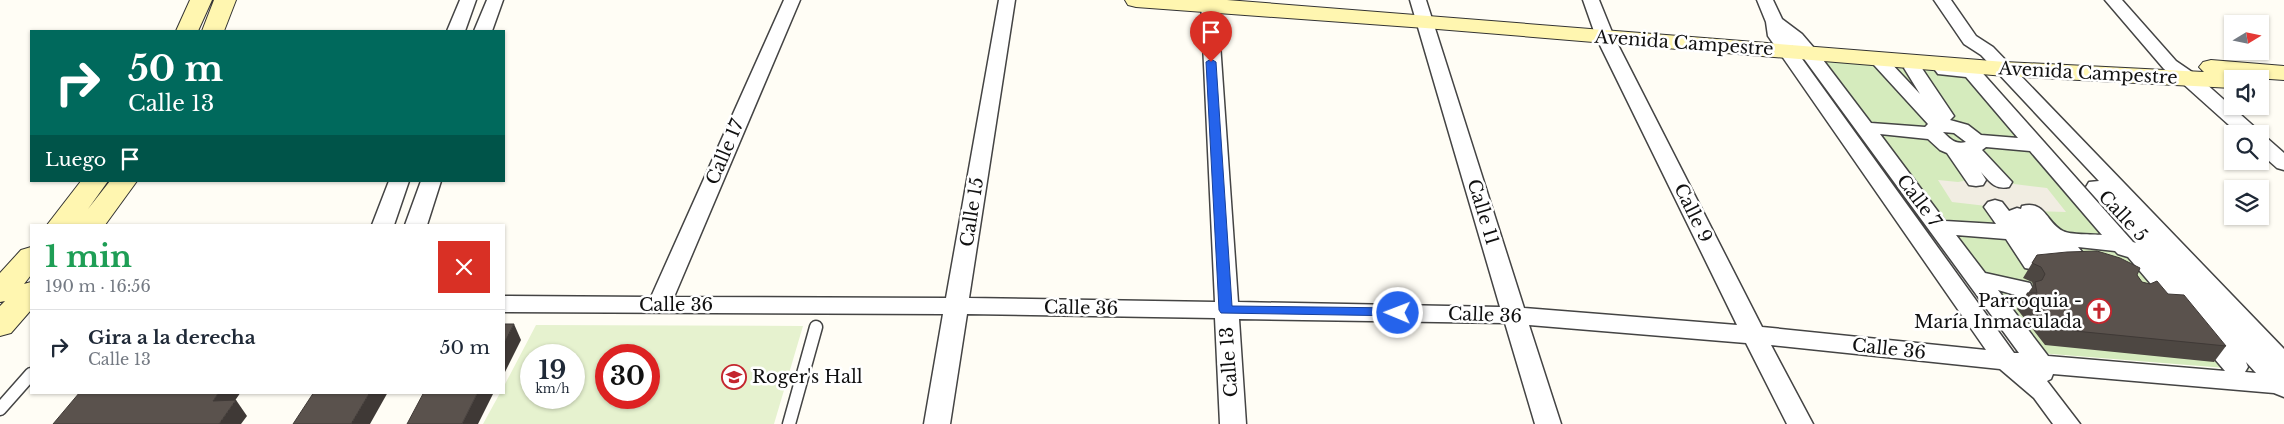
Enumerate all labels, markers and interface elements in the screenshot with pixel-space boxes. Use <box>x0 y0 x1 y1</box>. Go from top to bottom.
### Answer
pin <box>1190 11 1232 62</box>
north arrow <box>2224 15 2269 60</box>
map controls <box>2224 15 2269 225</box>
icon: arrive <box>1197 18 1225 46</box>
street label: Avenida Campestre <box>1593 26 1774 60</box>
text: 50 m <box>128 47 223 90</box>
icon: right <box>45 50 110 115</box>
street label: Avenida Campestre <box>1997 57 2178 89</box>
button: sound <box>2224 70 2269 115</box>
text: Calle 13 <box>128 90 214 117</box>
street label: Calle 17 <box>701 115 749 188</box>
button: search <box>2224 125 2269 170</box>
icon: arrive <box>116 145 144 173</box>
text: Luego <box>45 148 106 171</box>
street label: Calle 7 <box>1892 170 1947 233</box>
street label: Calle 15 <box>956 176 988 248</box>
street label: Calle 11 <box>1463 176 1503 248</box>
street label: Calle 9 <box>1669 180 1717 246</box>
button: layers <box>2224 180 2269 225</box>
street label: Calle 5 <box>2094 186 2152 246</box>
text: 1 min <box>45 238 132 275</box>
button: close <box>438 241 490 293</box>
text: 190 m · 16:56 <box>45 276 151 296</box>
position arrow <box>1371 286 1423 338</box>
place label: Parroquia - María Inmaculada <box>1914 290 2082 333</box>
street label: Calle 36 <box>639 294 713 316</box>
street label: Calle 36 <box>1044 296 1118 320</box>
church icon: Parroquia - María Inmaculada <box>2086 298 2112 324</box>
street label: Calle 36 <box>1448 303 1522 327</box>
text: Gira a la derecha <box>88 326 256 349</box>
street label: Calle 13 <box>1216 326 1242 398</box>
icon: right <box>45 333 73 361</box>
street label: Calle 36 <box>1851 334 1927 364</box>
text: 50 m <box>440 336 490 359</box>
speed limit sign: 30 <box>595 344 660 409</box>
text: Calle 13 <box>88 349 151 369</box>
text: 19 <box>539 355 566 386</box>
school or university icon: Roger's Hall <box>721 364 747 390</box>
place label: Roger's Hall <box>752 366 863 388</box>
text: km/h <box>535 381 570 396</box>

